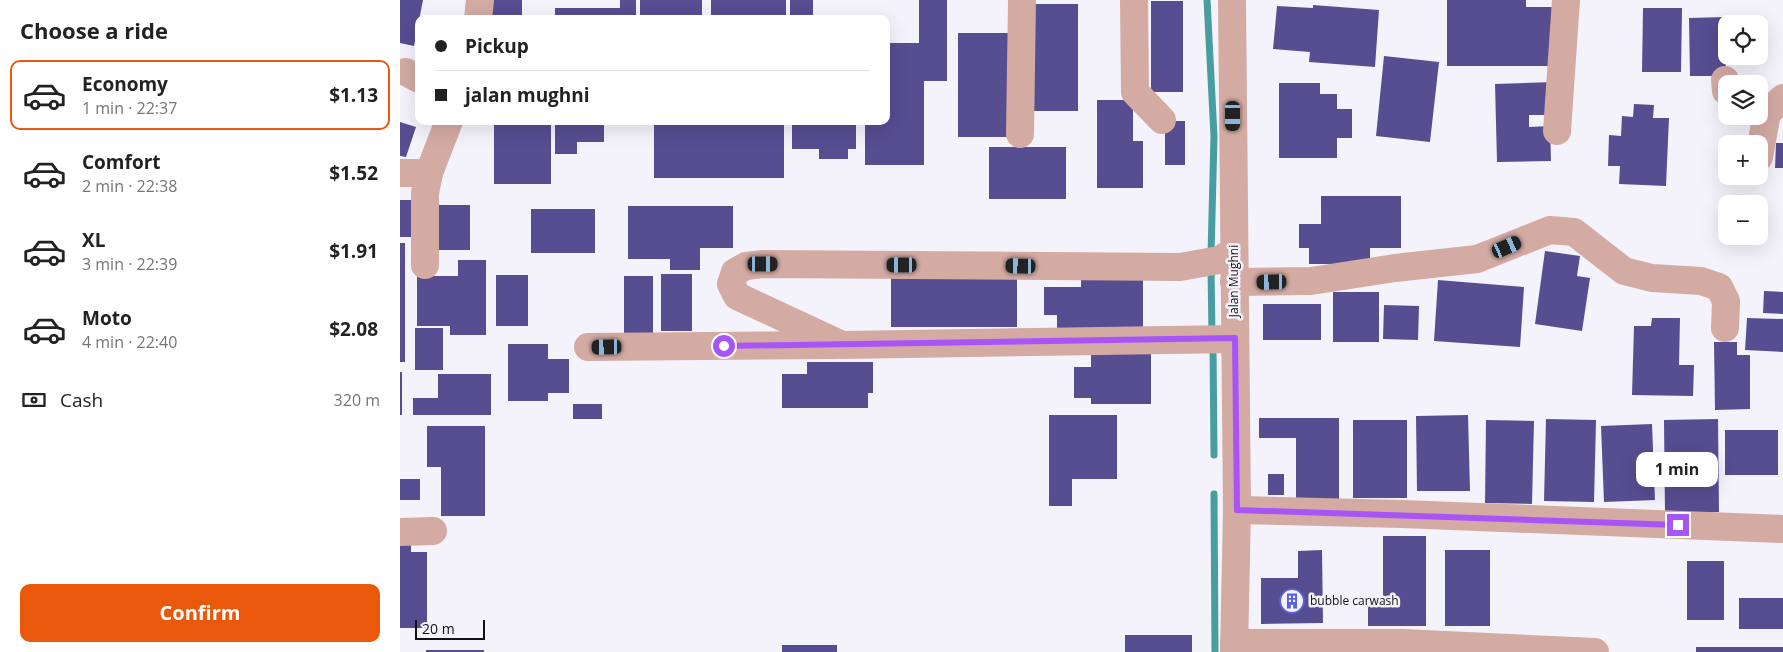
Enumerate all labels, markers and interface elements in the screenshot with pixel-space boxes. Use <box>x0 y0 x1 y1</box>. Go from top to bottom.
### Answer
text: Choose a ride <box>20 15 168 45</box>
map controls <box>1718 15 1768 245</box>
button: locate <box>1718 15 1768 65</box>
text: Pickup <box>465 33 529 59</box>
text: Economy <box>82 71 168 97</box>
icon: car <box>22 73 67 118</box>
button: layers <box>1718 75 1768 125</box>
text: $1.13 <box>329 82 378 108</box>
text: jalan mughni <box>465 82 590 108</box>
text: 1 min · 22:37 <box>82 97 177 119</box>
car <box>1225 101 1240 131</box>
button: + <box>1718 135 1768 185</box>
text: Comfort <box>82 149 161 175</box>
icon: car <box>22 151 67 196</box>
text: $1.52 <box>329 160 378 186</box>
text: 2 min · 22:38 <box>82 175 177 197</box>
button: − <box>1718 195 1768 245</box>
text: XL <box>82 227 105 253</box>
icon: car <box>22 229 67 274</box>
car <box>1490 234 1523 260</box>
text: $1.91 <box>329 238 378 264</box>
street label: Jalan Mughni <box>1225 245 1242 318</box>
text: 3 min · 22:39 <box>82 253 177 275</box>
car <box>748 257 778 272</box>
car <box>887 258 917 273</box>
car <box>1005 258 1036 274</box>
car <box>1256 274 1287 290</box>
text: Moto <box>82 305 132 331</box>
icon: car <box>22 307 67 352</box>
text: $2.08 <box>329 316 378 342</box>
text: 4 min · 22:40 <box>82 331 177 353</box>
route start <box>713 335 735 357</box>
car <box>591 339 622 355</box>
icon: cash <box>20 386 48 414</box>
text: Cash <box>60 387 103 413</box>
text: 320 m <box>334 389 380 411</box>
callout: 1 min <box>1637 452 1719 488</box>
text: 1 min <box>1655 458 1699 480</box>
route end <box>1667 514 1689 536</box>
button: Confirm <box>20 584 380 642</box>
building icon: bubble carwash <box>1279 588 1305 614</box>
place label: bubble carwash <box>1310 592 1399 609</box>
scale bar <box>415 617 485 640</box>
text: 20 m <box>422 619 455 638</box>

